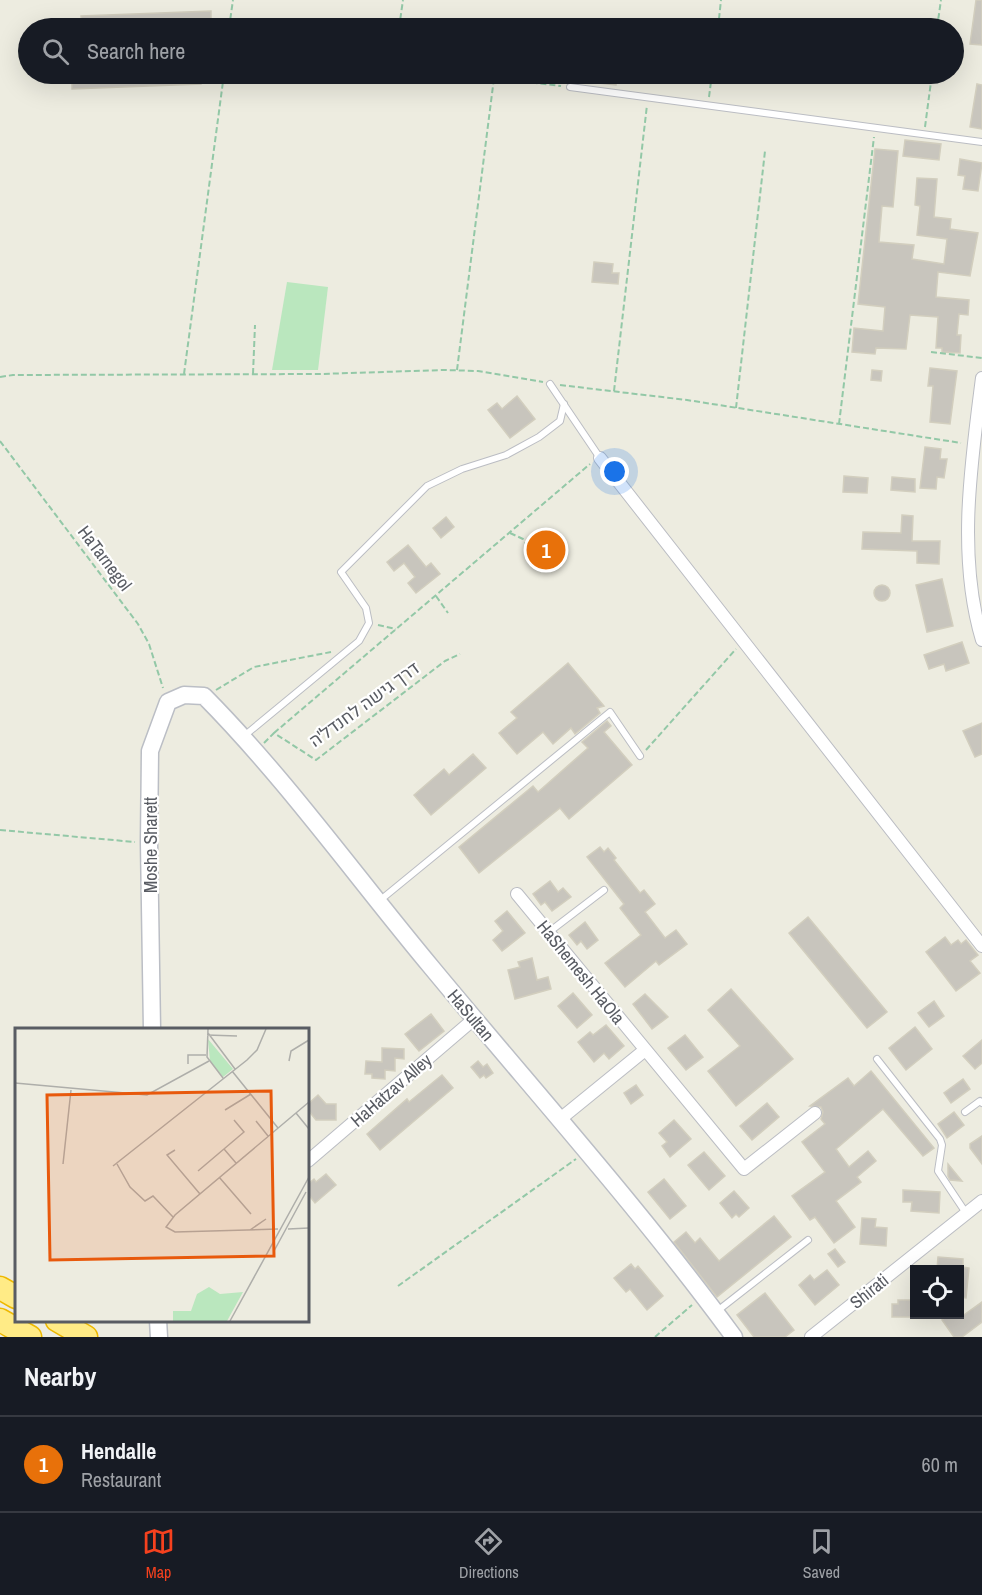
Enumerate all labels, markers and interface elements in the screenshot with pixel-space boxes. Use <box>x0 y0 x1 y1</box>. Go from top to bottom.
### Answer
search box <box>18 18 964 84</box>
icon: search <box>39 35 72 68</box>
text: Search here <box>87 36 185 66</box>
your location <box>600 457 629 486</box>
street label: HaTarnegol <box>72 520 138 596</box>
pin: 1 <box>526 528 566 572</box>
street label: דרך גישה לחנדל'ה <box>304 655 424 753</box>
street label: Moshe Sharett <box>138 797 163 893</box>
street label: HaShemesh HaOla <box>531 915 631 1029</box>
street label: HaSultan <box>442 984 500 1046</box>
inset map <box>15 1028 309 1322</box>
street label: HaHatzav Alley <box>345 1047 437 1132</box>
map controls <box>910 1265 964 1319</box>
button: locate <box>910 1265 964 1319</box>
street label: Shirati <box>844 1268 894 1314</box>
text: Nearby <box>24 1359 96 1394</box>
text: Hendalle <box>81 1436 156 1466</box>
text: 1 <box>39 1451 48 1478</box>
text: 60 m <box>922 1451 958 1478</box>
text: Restaurant <box>81 1466 161 1493</box>
tab: Map <box>142 1525 175 1583</box>
tab: Directions <box>459 1525 519 1583</box>
tab: Saved <box>803 1525 840 1583</box>

